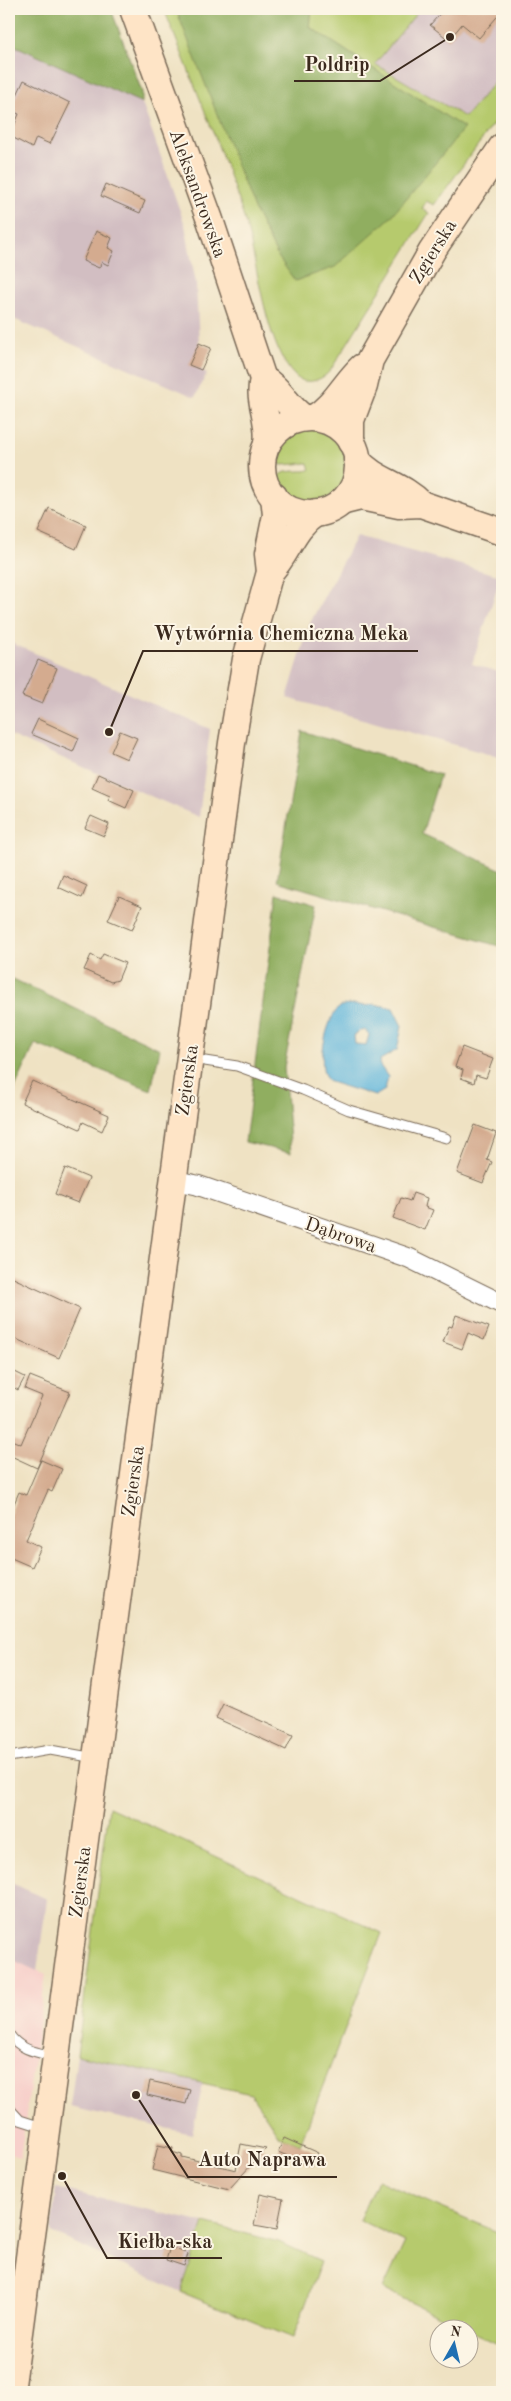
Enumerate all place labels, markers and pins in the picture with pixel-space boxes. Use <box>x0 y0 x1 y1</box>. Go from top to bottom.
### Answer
callout: Poldrip <box>294 46 380 81</box>
callout: Wytwórnia Chemiczna Meka <box>143 616 418 651</box>
callout: Auto Naprawa <box>188 2142 337 2177</box>
callout: Kiełba-ska <box>107 2223 222 2258</box>

